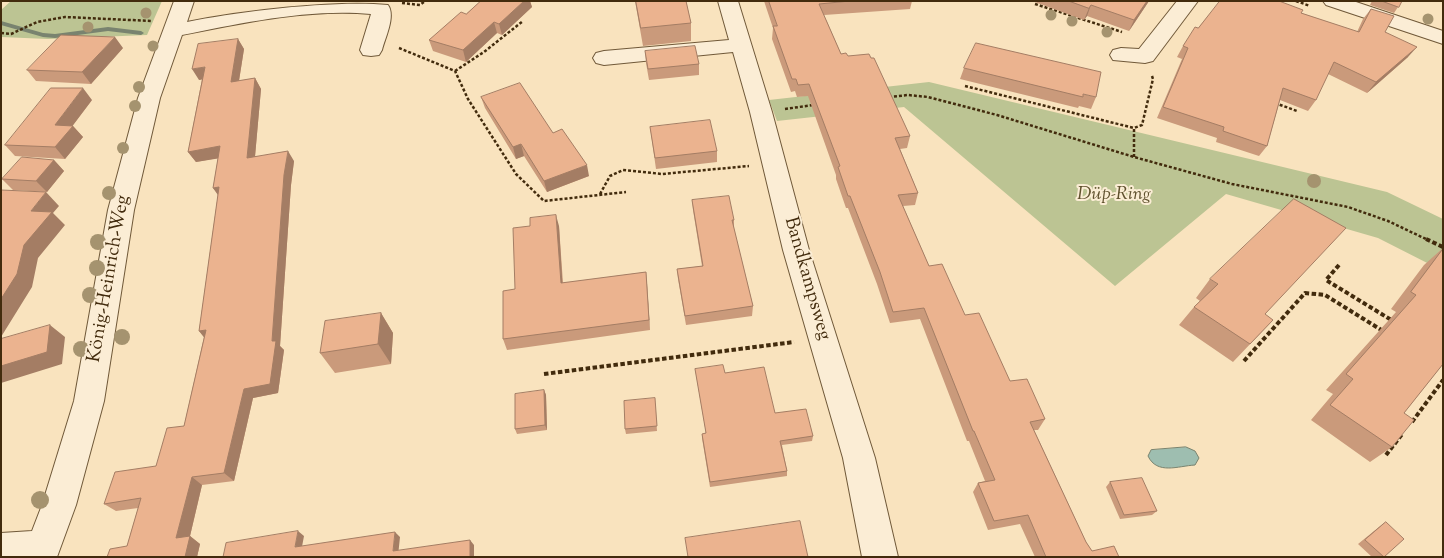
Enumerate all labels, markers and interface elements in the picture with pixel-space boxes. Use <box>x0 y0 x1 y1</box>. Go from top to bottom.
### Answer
park label: Düp-Ring <box>1077 185 1151 207</box>
street label: König-Heinrich-Weg <box>84 194 136 364</box>
street label: Bandkampsweg <box>778 215 834 343</box>

